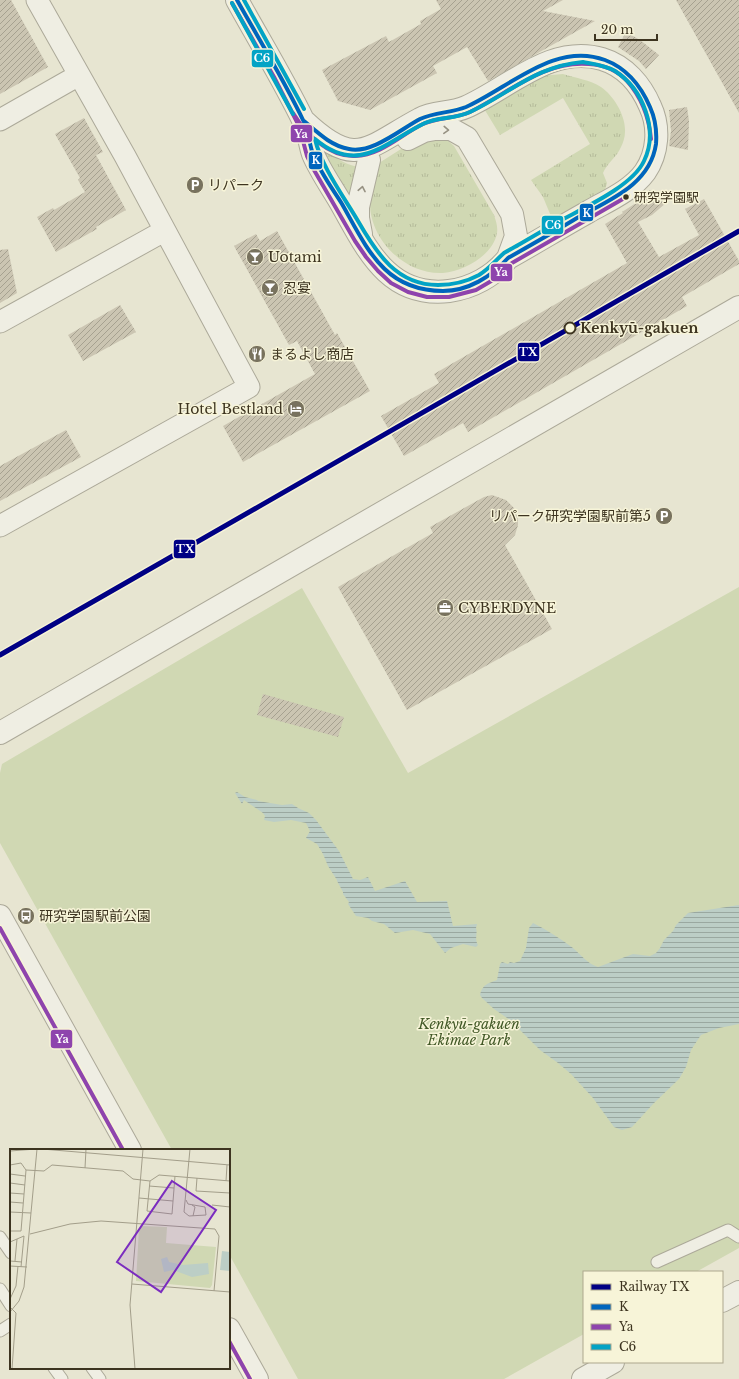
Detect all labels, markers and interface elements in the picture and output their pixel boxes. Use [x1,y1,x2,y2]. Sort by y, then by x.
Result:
scale bar [595,16,657,42]
text: 20 m [601,22,633,37]
line badge: C6 [251,49,274,68]
text: C6 [254,51,270,65]
line badge: Ya [290,124,313,143]
one-way arrow [443,125,449,134]
text: Ya [293,127,309,141]
line badge: K [308,151,323,170]
text: K [311,153,321,167]
parking icon: リパーク [185,175,205,195]
place label: リパーク [208,176,264,194]
one-way arrow [357,186,366,192]
place label: 研究学園駅 [634,189,699,206]
marker: 研究学園駅 [621,192,631,202]
line badge: K [579,203,594,222]
text: K [582,206,592,220]
line badge: C6 [541,215,564,235]
text: C6 [545,218,561,232]
bar icon: Uotami [245,247,265,267]
place label: Uotami [268,248,322,266]
line badge: Ya [490,263,513,282]
text: Ya [493,265,509,279]
bar icon: 忍宴 [260,278,280,298]
place label: 忍宴 [283,279,311,297]
place label: Kenkyū-gakuen [580,319,698,337]
marker: Kenkyū-gakuen [563,321,577,335]
line badge: TX [517,342,540,362]
restaurant icon: まるよし商店 [247,344,267,364]
place label: まるよし商店 [270,345,354,363]
text: TX [519,345,538,359]
hotel icon: Hotel Bestland [286,399,306,419]
place label: Hotel Bestland [178,400,284,418]
parking icon: リパーク研究学園駅前第5 [654,506,674,526]
place label: リパーク研究学園駅前第5 [489,507,651,525]
line badge: TX [173,539,196,559]
text: TX [176,542,195,556]
office icon: CYBERDYNE [435,598,455,618]
place label: CYBERDYNE [458,599,556,617]
bus stop icon: 研究学園駅前公園 [16,906,36,926]
place label: 研究学園駅前公園 [39,907,151,925]
park label: Kenkyū-gakuen Ekimae Park [417,1015,520,1049]
line badge: Ya [50,1029,73,1049]
text: Ya [54,1032,70,1046]
inset map [10,1149,230,1369]
legend [583,1271,723,1363]
text: Railway TX [619,1279,690,1294]
text: K [619,1299,629,1314]
text: Ya [618,1319,634,1334]
text: C6 [619,1339,637,1354]

